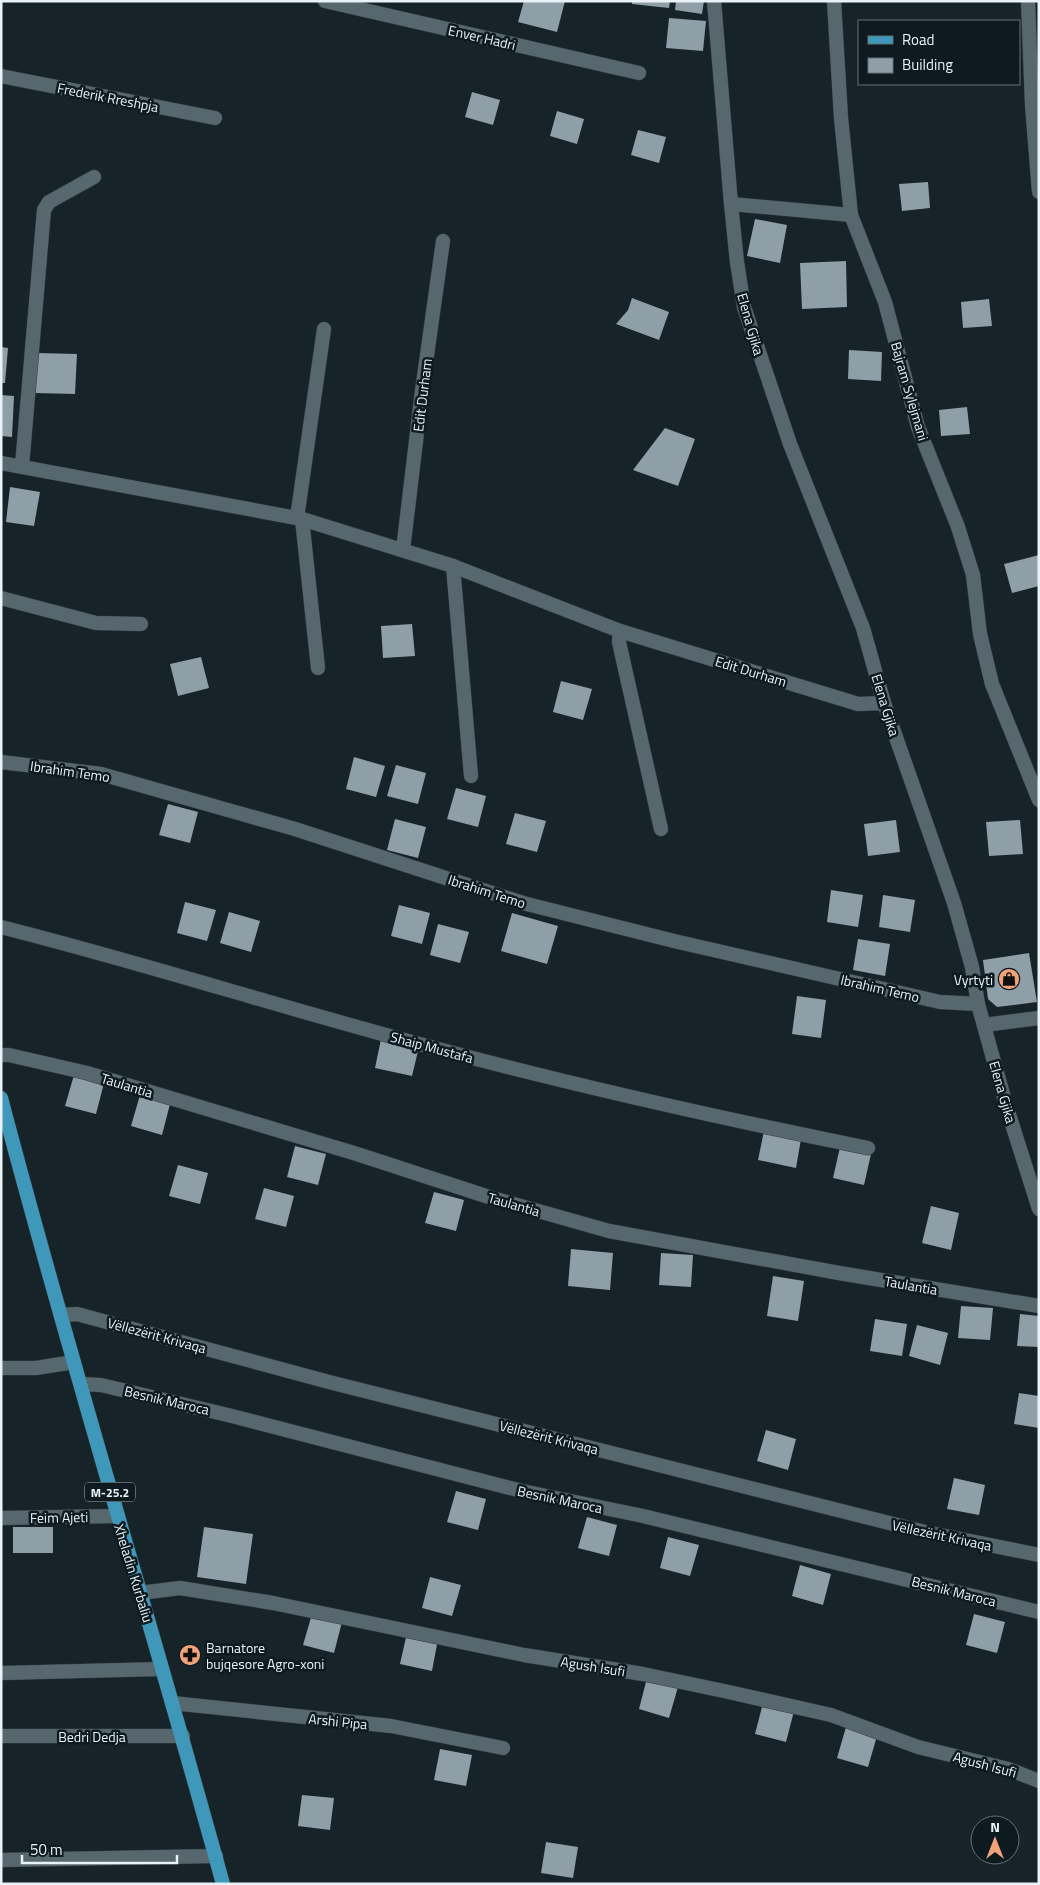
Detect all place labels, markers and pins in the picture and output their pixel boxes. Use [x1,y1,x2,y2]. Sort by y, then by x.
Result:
shop icon: Vyrtyti [997,967,1021,991]
place label: Vyrtyti [954,969,993,990]
place label: Barnatore bujqesore Agro-xoni [206,1637,324,1674]
pharmacy icon: Barnatore bujqesore Agro-xoni [178,1643,202,1667]

